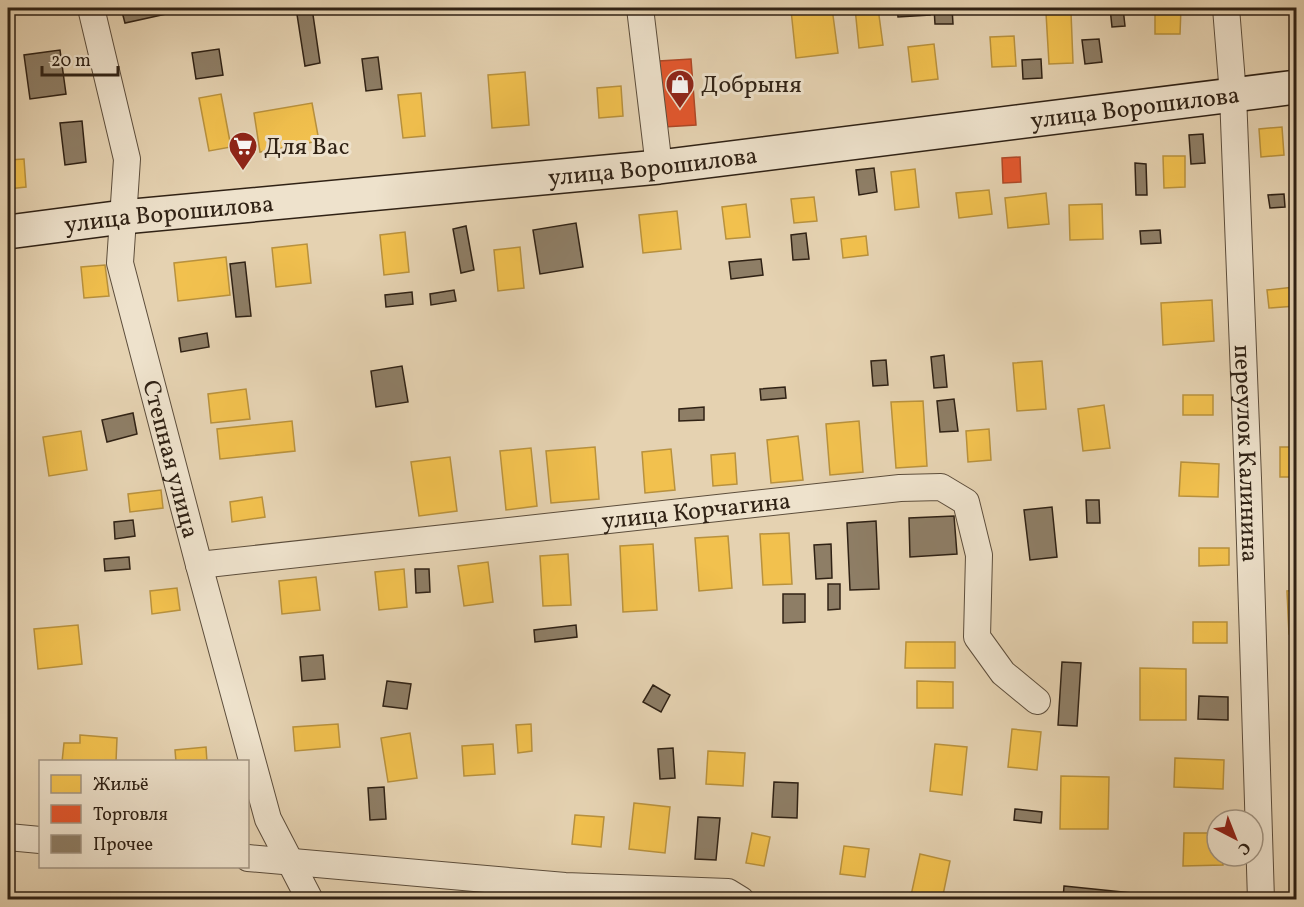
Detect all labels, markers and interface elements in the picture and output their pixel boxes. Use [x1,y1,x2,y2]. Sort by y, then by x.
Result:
scale bar [42,39,118,77]
text: 20 m [51,49,91,74]
shop icon: Добрыня [664,68,696,110]
place label: Добрыня [701,69,802,103]
street label: улица Ворошилова [1029,79,1242,139]
supermarket icon: Для Вас [227,130,259,172]
place label: Для Вас [264,131,349,165]
street label: улица Ворошилова [547,140,760,196]
street label: улица Ворошилова [62,188,275,244]
street label: переулок Калинина [1224,344,1266,563]
street label: Степная улица [132,377,206,542]
street label: улица Корчагина [600,485,793,540]
legend [39,760,249,868]
text: Жильё [93,773,149,798]
text: Торговля [93,803,168,828]
north arrow [1205,808,1265,868]
text: Прочее [93,833,153,858]
text: С [1233,836,1255,859]

